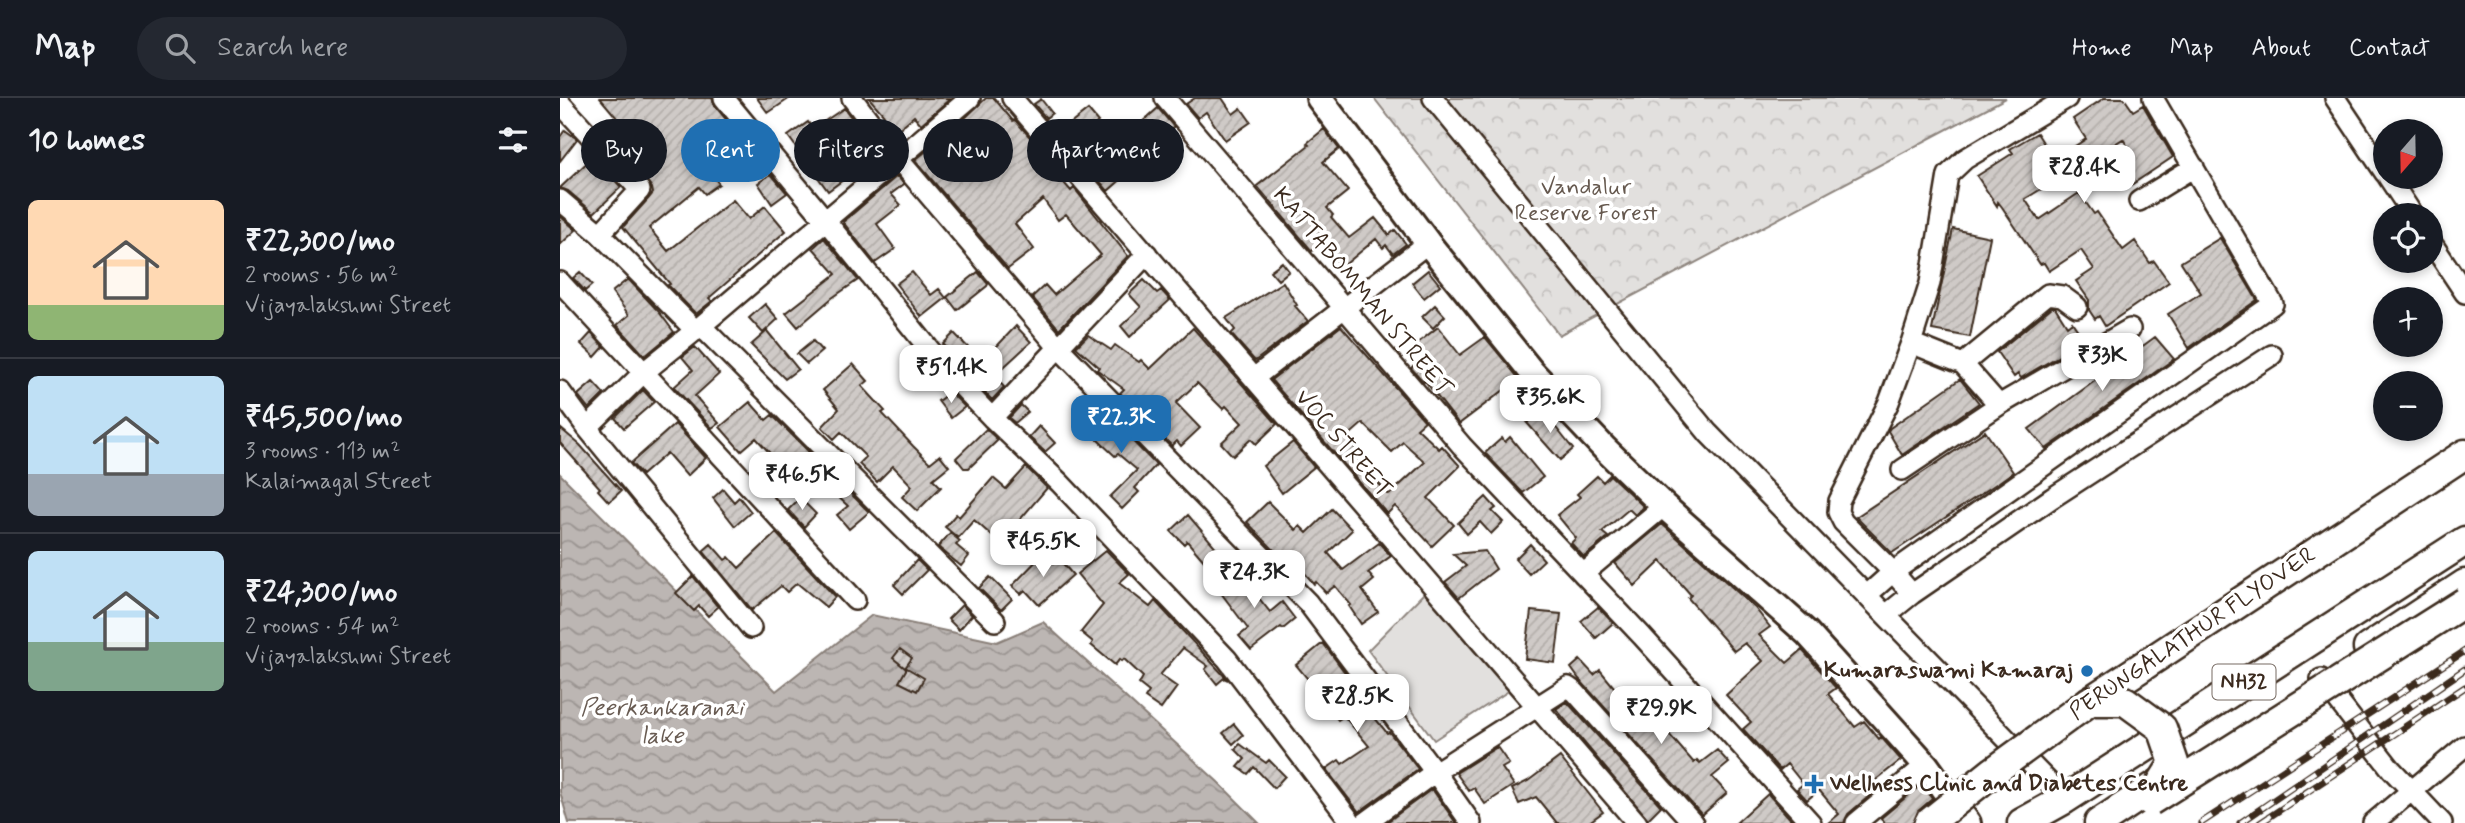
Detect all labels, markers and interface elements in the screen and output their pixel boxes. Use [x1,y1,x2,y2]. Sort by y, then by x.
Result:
search box [137,17,627,80]
text: Map [35,26,95,70]
icon: search [161,29,199,67]
text: Search here [217,31,348,65]
text: Home [2072,33,2132,64]
text: Map [2170,33,2214,64]
text: About [2252,33,2311,64]
text: Contact [2349,33,2430,64]
chip: Buy [581,119,667,182]
chip: Rent [681,119,780,182]
chip: Filters [794,119,909,182]
chip: New [923,119,1013,182]
chip: Apartment [1027,119,1184,182]
north arrow [2373,119,2443,189]
map controls [2373,119,2443,441]
text: 10 homes [28,121,145,160]
icon: filters [494,121,532,159]
pin: ₹28.4K [2027,146,2141,205]
text: ₹28.4K [2048,153,2120,183]
park label: Vandalur Reserve Forest [1514,173,1658,229]
street label: KATTABOMMAN STREET [1266,181,1459,404]
button: locate [2373,203,2443,273]
text: ₹22,300/mo [245,222,395,261]
icon: home [84,228,168,312]
text: 2 rooms · 56 m² [245,261,398,291]
button: + [2373,287,2443,357]
text: Vijayalakshmi Street [245,291,451,321]
pin: ₹33K [2061,334,2143,393]
text: ₹33K [2077,341,2127,371]
pin: ₹51.4K [894,345,1008,405]
text: ₹51.4K [915,353,987,383]
button: − [2373,371,2443,441]
pin: ₹35.6K [1493,376,1607,435]
text: ₹35.6K [1516,383,1584,413]
street label: VOC STREET [1288,384,1398,504]
pin: ₹22.3K [1064,396,1178,455]
text: ₹45,500/mo [245,398,402,437]
text: ₹22.3K [1087,403,1155,433]
icon: home [84,404,168,488]
text: 3 rooms · 113 m² [245,437,400,467]
pin: ₹46.5K [745,452,859,512]
text: ₹46.5K [765,460,839,490]
text: Kalaimagal Street [245,467,432,497]
pin: ₹45.5K [986,519,1100,579]
text: ₹45.5K [1006,527,1080,557]
street label: PERUNGALATHUR FLYOVER [2064,540,2322,728]
pin: ₹24.3K [1197,550,1311,610]
text: ₹24.3K [1219,558,1289,588]
text: ₹24,300/mo [245,573,398,612]
icon: home [84,579,168,663]
text: 2 rooms · 54 m² [245,612,399,642]
text: Vijayalakshmi Street [245,642,451,672]
place label: Kumaraswami Kamaraj [1824,656,2073,686]
marker: Kumaraswami Kamaraj [2079,663,2095,679]
road number: NH32 [2212,664,2276,700]
pin: ₹28.5K [1300,674,1414,734]
text: ₹28.5K [1321,682,1393,712]
pin: ₹29.9K [1604,686,1718,746]
water label: Peerkankaranai lake [581,693,746,752]
text: ₹29.9K [1626,694,1696,724]
place label: Wellness Clinic and Diabetes Centre [1829,769,2188,799]
marker: Wellness Clinic and Diabetes Centre [1804,774,1824,794]

